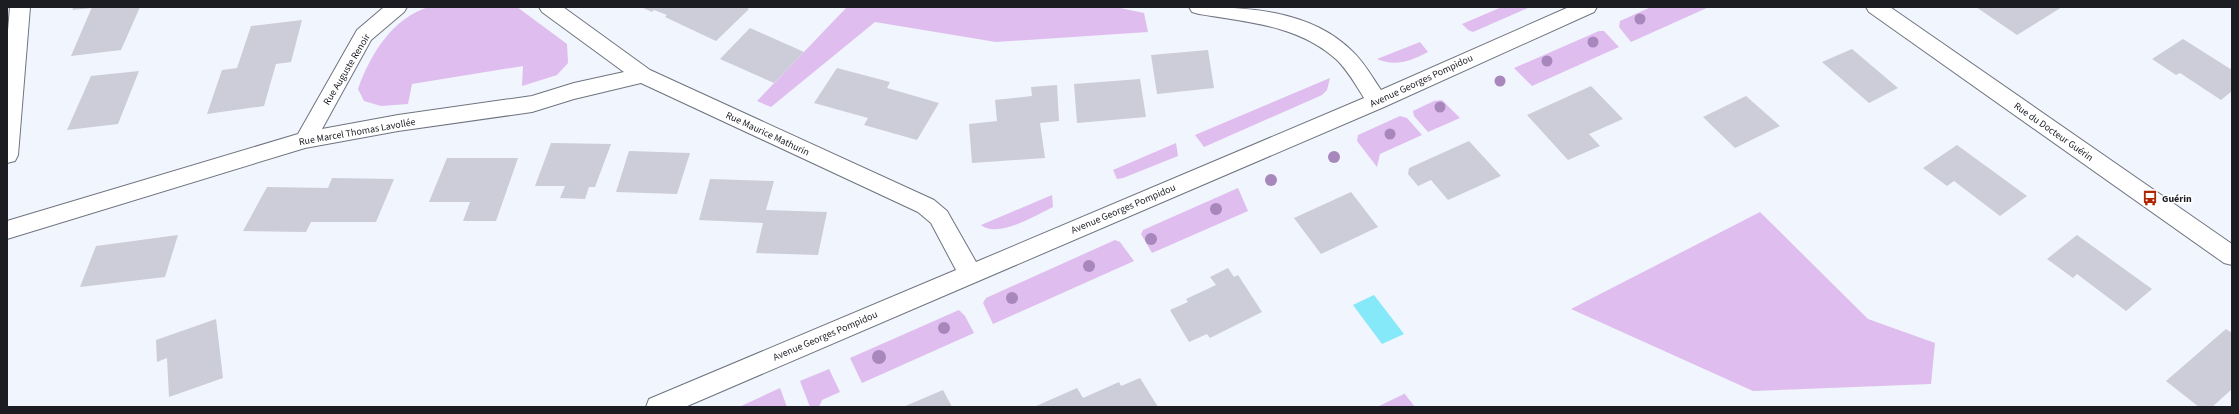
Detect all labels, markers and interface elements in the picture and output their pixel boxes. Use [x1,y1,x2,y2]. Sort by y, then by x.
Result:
street label: Rue Auguste Renoir [320,31,374,108]
street label: Avenue Georges Pompidou [1368,51,1475,111]
street label: Rue du Docteur Guérin [2011,99,2096,165]
street label: Rue Maurice Mathurin [723,108,812,159]
street label: Rue Marcel Thomas Lavollée [298,115,417,149]
street label: Avenue Georges Pompidou [1069,181,1178,237]
bus stop icon: Guérin [2141,189,2159,207]
place label: Guérin [2162,192,2192,206]
street label: Avenue Georges Pompidou [771,308,880,364]

